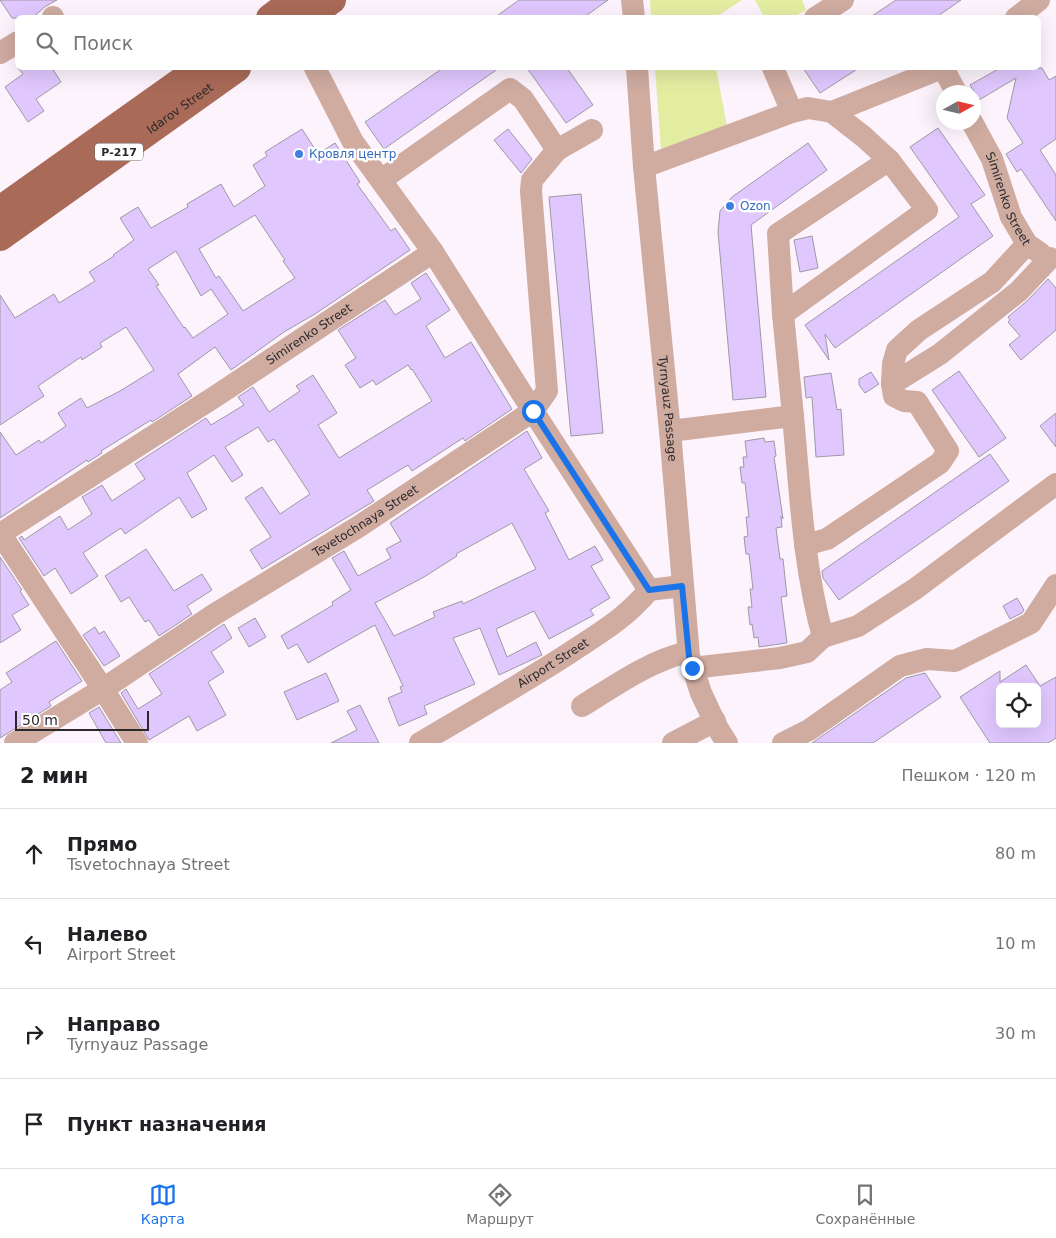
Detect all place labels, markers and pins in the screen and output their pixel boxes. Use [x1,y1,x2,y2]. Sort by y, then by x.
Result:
place label: Кровля центр [309,147,396,161]
marker: Кровля центр [293,148,305,160]
place label: Ozon [740,199,771,213]
marker: Ozon [724,200,736,212]

